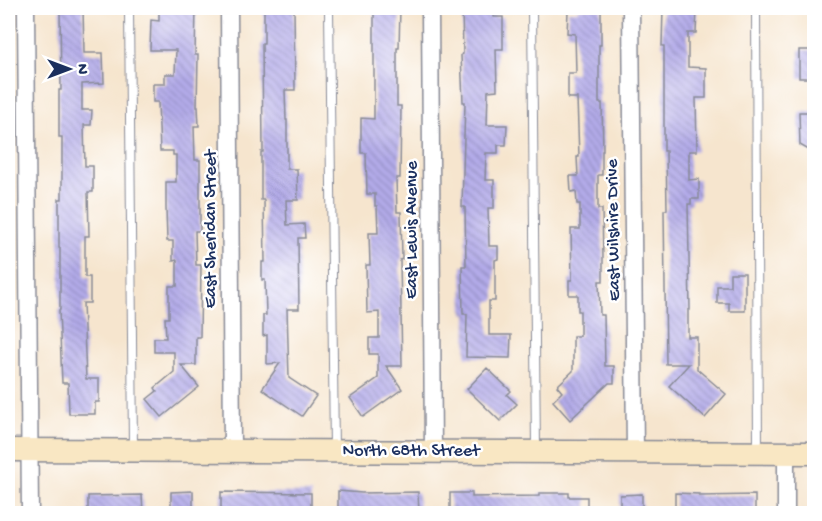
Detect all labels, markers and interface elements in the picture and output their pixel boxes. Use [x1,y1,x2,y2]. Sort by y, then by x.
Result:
north arrow [39,39,99,99]
text: N [71,64,90,75]
street label: East Sheridan Street [201,148,222,308]
street label: East Wilshire Drive [602,158,626,301]
street label: East Lewis Avenue [402,160,423,299]
street label: North 68th Street [342,441,481,462]

